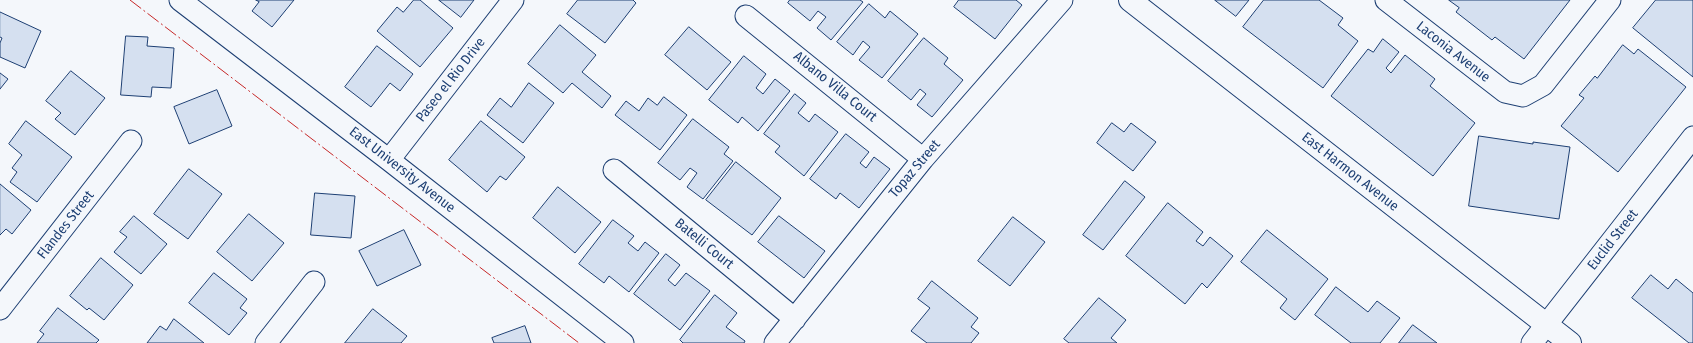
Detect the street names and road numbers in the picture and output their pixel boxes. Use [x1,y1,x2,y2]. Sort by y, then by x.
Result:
street label: Laconia Avenue [1413,18,1493,86]
street label: Paseo el Rio Drive [413,35,489,125]
street label: Albano Villa Court [790,48,880,126]
street label: East University Avenue [346,123,458,217]
street label: East Harmon Avenue [1298,129,1402,215]
street label: Topaz Street [886,137,944,201]
street label: Flandes Street [34,188,98,262]
street label: Euclid Street [1584,206,1642,274]
street label: Batelli Court [671,215,737,273]

